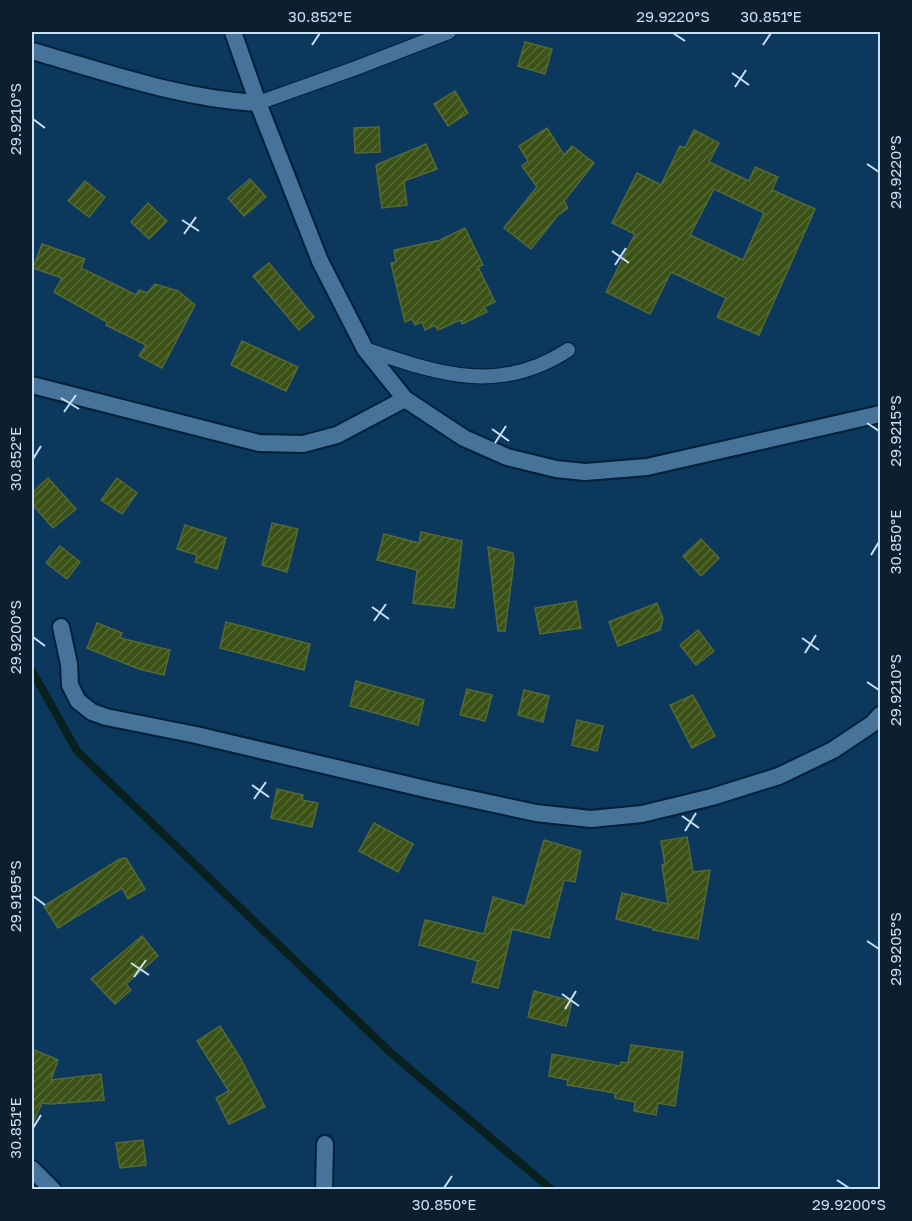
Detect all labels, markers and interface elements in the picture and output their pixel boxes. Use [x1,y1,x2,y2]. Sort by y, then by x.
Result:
text: 30.852°E [288,7,352,25]
text: 29.9220°S [636,7,710,25]
text: 30.851°E [740,7,802,25]
text: 29.9210°S [6,83,24,155]
text: 29.9220°S [886,135,904,209]
text: 29.9215°S [886,395,904,467]
text: 30.852°E [6,427,24,491]
text: 30.850°E [886,510,904,574]
text: 29.9200°S [6,600,24,674]
text: 29.9210°S [886,654,904,726]
text: 29.9195°S [6,860,24,932]
text: 29.9205°S [886,912,904,986]
text: 30.851°E [6,1097,24,1159]
text: 30.850°E [412,1195,476,1213]
text: 29.9200°S [812,1195,886,1213]

